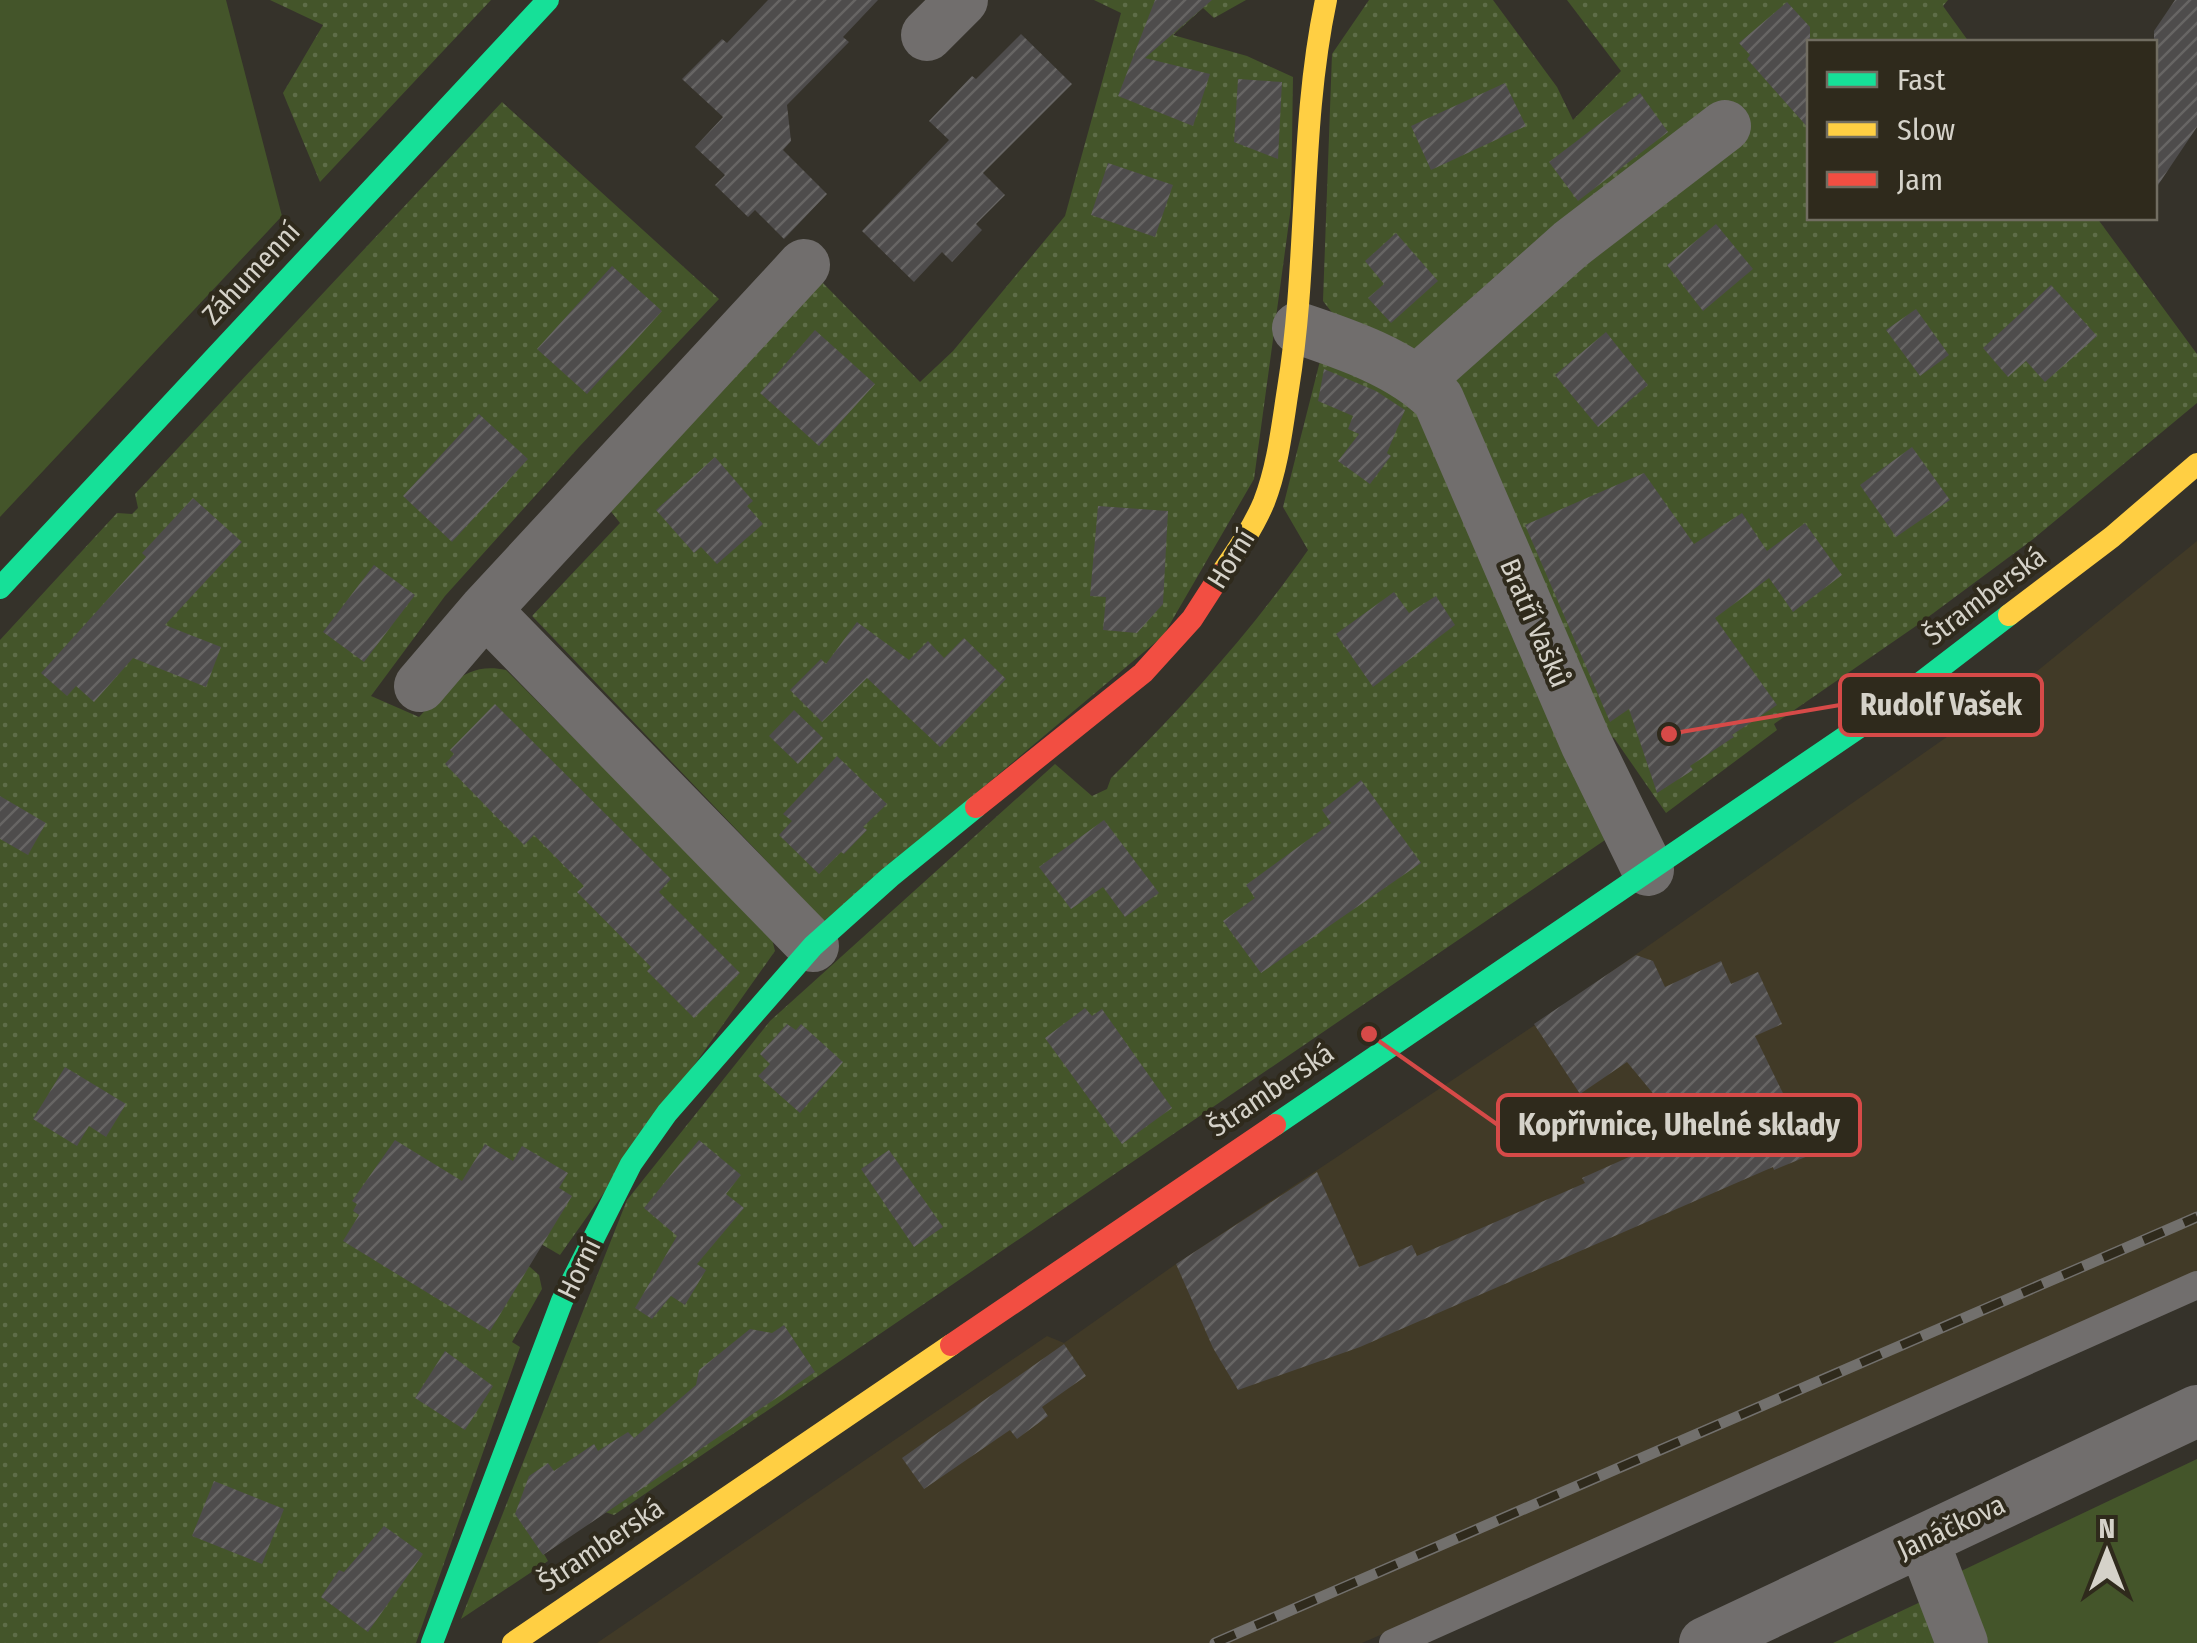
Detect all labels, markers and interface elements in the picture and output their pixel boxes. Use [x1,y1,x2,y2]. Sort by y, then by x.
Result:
legend [1807,40,2157,220]
text: Fast [1897,62,1946,98]
text: Slow [1897,112,1955,148]
text: Jam [1897,162,1943,198]
street label: Záhumenní [195,215,307,331]
street label: Horní [1200,523,1262,595]
street label: Štramberská [1918,540,2052,652]
street label: Bratří Vašků [1493,554,1577,692]
callout: Rudolf Vašek [1840,675,2042,735]
text: Rudolf Vašek [1860,687,2023,723]
street label: Štramberská [1202,1036,1340,1144]
callout: Kopřivnice, Uhelné sklady [1498,1095,1860,1155]
text: Kopřivnice, Uhelné sklady [1518,1107,1841,1143]
street label: Horní [550,1233,608,1305]
street label: Janáčkova [1892,1488,2010,1566]
street label: Štramberská [532,1491,670,1599]
north arrow [2057,1503,2157,1603]
text: N [2099,1512,2115,1545]

